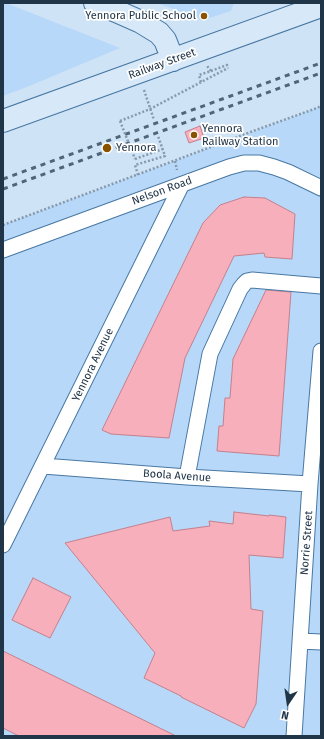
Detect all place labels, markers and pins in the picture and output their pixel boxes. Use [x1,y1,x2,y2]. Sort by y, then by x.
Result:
place label: Yennora Public School [85,9,196,23]
marker: Yennora Public School [199,11,209,21]
place label: Yennora Railway Station [202,122,279,148]
marker: Yennora Railway Station [189,130,199,140]
place label: Yennora [116,141,157,155]
marker: Yennora [101,142,113,154]

